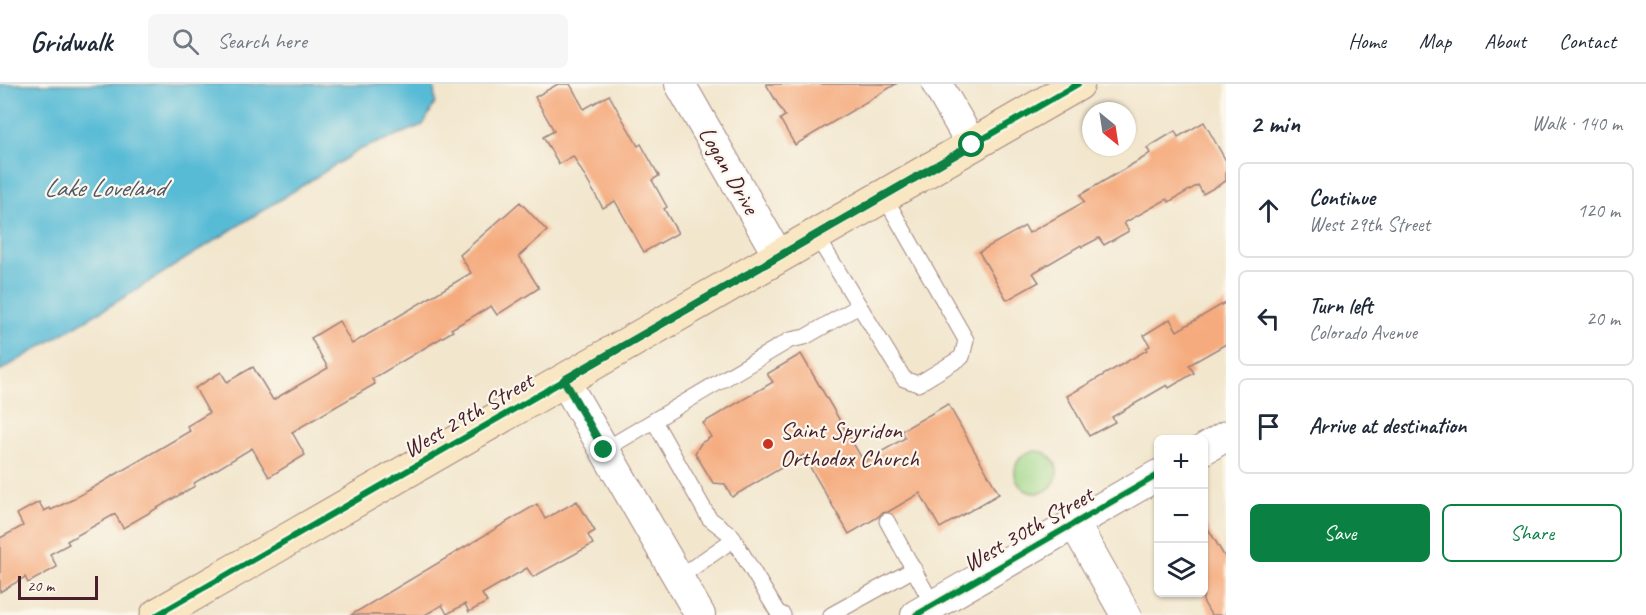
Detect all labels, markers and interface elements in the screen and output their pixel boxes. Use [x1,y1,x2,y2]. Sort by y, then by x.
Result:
search box [148,14,568,68]
text: Gridwalk [30,24,112,59]
icon: search [169,25,202,58]
text: Search here [217,27,307,55]
text: Home [1348,28,1386,54]
text: Map [1419,28,1451,54]
text: About [1484,28,1526,54]
text: Contact [1559,28,1616,54]
north arrow [1082,102,1136,156]
text: 2 min [1250,107,1300,140]
text: Walk · 140 m [1532,111,1622,136]
street label: Logan Drive [692,121,767,221]
route start [958,131,984,157]
water label: Lake Loveland [44,171,172,204]
text: Continue [1309,184,1375,212]
icon: ahead [1252,194,1285,227]
text: 120 m [1577,198,1620,223]
text: West 29th Street [1309,212,1430,237]
text: Turn left [1309,292,1373,320]
icon: left [1252,302,1285,335]
text: 20 m [1586,306,1620,331]
text: Colorado Avenue [1309,320,1417,345]
street label: West 29th Street [398,365,540,464]
icon: arrive [1252,410,1285,443]
text: Arrive at destination [1309,412,1466,440]
place label: Saint Spyridon Orthodox Church [780,415,920,473]
map controls [1154,435,1208,597]
button: + [1154,435,1208,489]
route end [590,436,616,462]
marker: Saint Spyridon Orthodox Church [761,437,775,451]
street label: West 30th Street [958,479,1100,578]
button: − [1154,489,1208,543]
button: Save [1250,504,1430,562]
button: Share [1442,504,1622,562]
button: layers [1154,543,1208,597]
scale bar [18,573,98,600]
text: 20 m [27,576,54,596]

